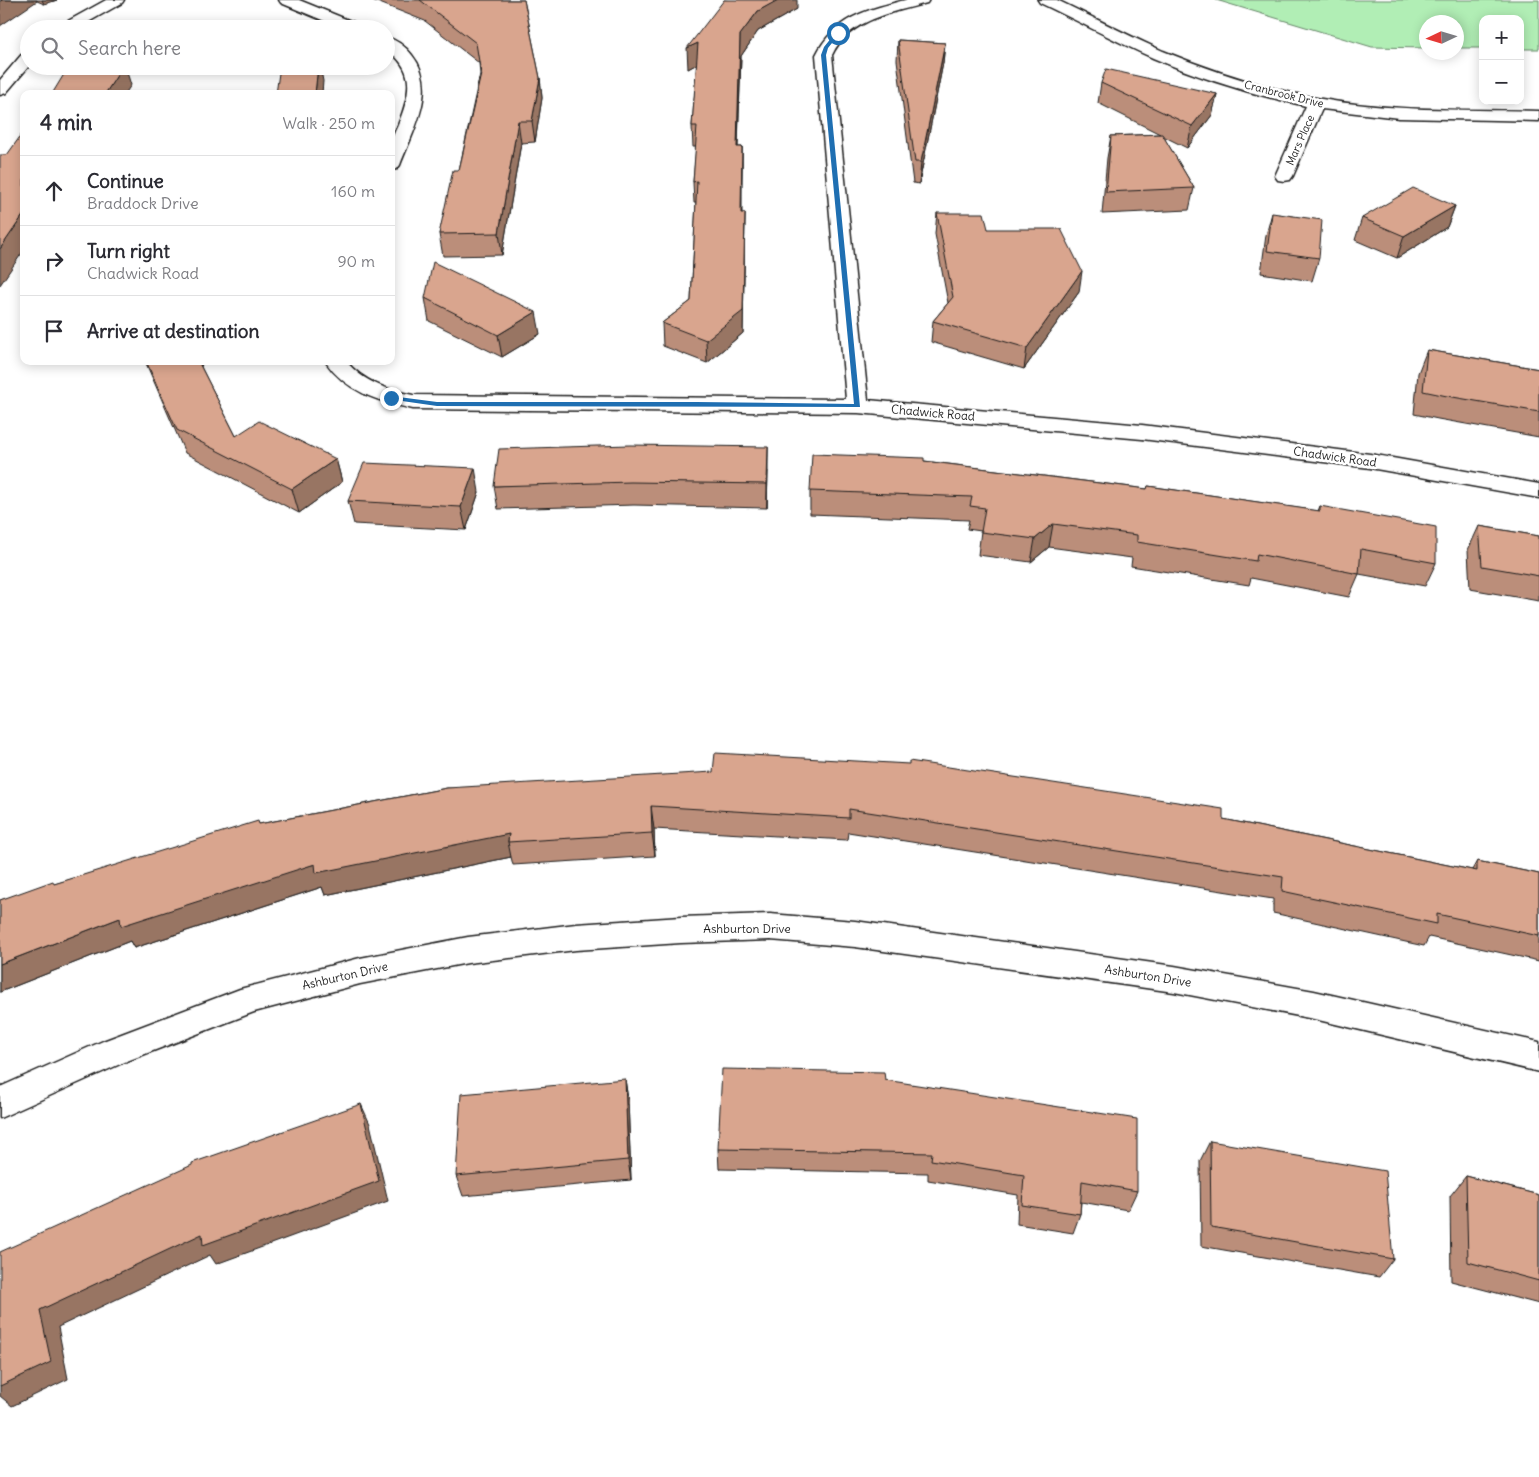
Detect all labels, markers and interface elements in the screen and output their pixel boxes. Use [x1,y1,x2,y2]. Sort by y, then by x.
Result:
north arrow [1419,15,1464,60]
map controls [1479,15,1524,105]
button: + [1479,15,1524,60]
search box [20,20,395,75]
route start [827,22,850,45]
icon: search [38,34,66,62]
text: Search here [78,36,181,60]
button: − [1479,60,1524,105]
street label: Cranbrook Drive [1243,77,1325,111]
text: 4 min [40,109,92,136]
street label: Mars Place [1283,112,1317,167]
text: Walk · 250 m [283,113,375,133]
text: Continue [87,169,164,193]
icon: ahead [40,177,68,205]
text: 160 m [331,181,375,201]
text: Braddock Drive [87,193,199,213]
text: Turn right [87,239,170,263]
icon: right [40,247,68,275]
text: 90 m [337,251,375,271]
text: Chadwick Road [87,263,199,283]
icon: arrive [40,317,68,345]
text: Arrive at destination [87,319,260,343]
route end [380,387,403,410]
street label: Chadwick Road [891,401,976,424]
street label: Chadwick Road [1292,443,1378,470]
street label: Ashburton Drive [703,921,791,936]
street label: Ashburton Drive [301,958,389,993]
street label: Ashburton Drive [1104,961,1193,990]

